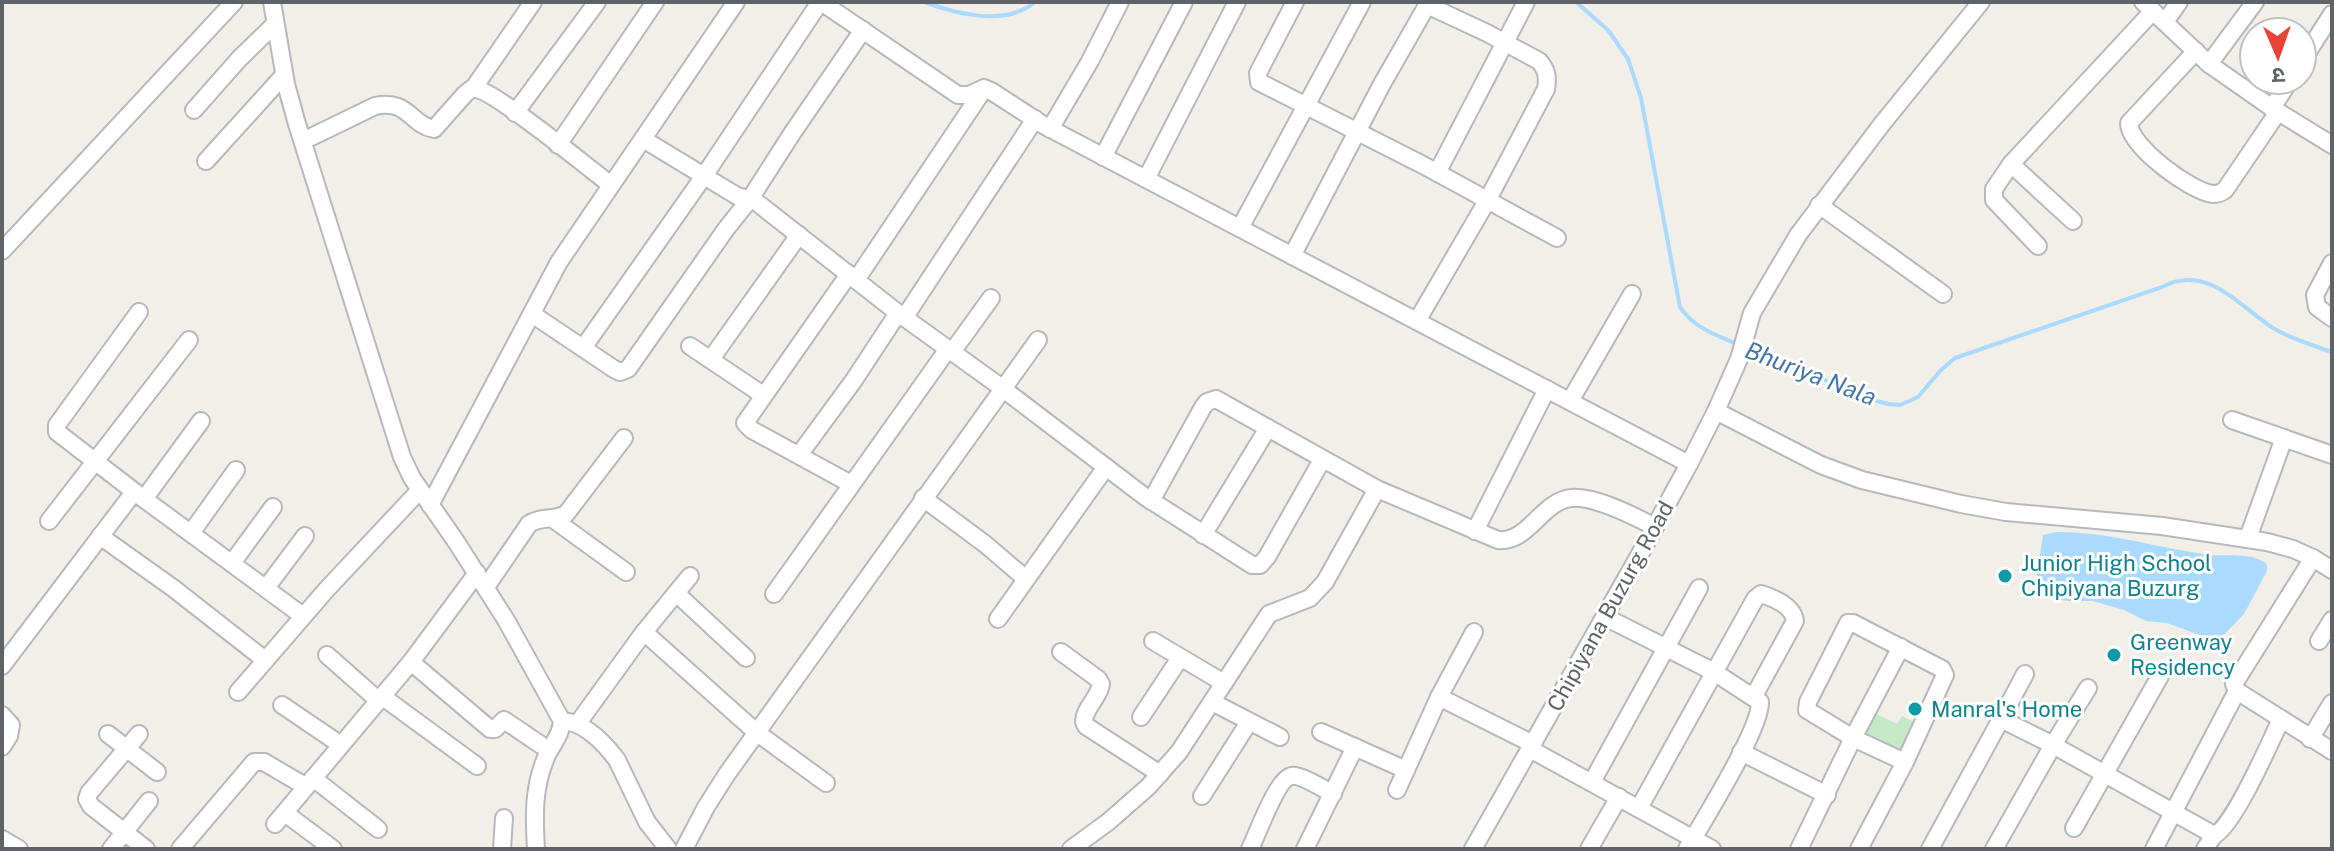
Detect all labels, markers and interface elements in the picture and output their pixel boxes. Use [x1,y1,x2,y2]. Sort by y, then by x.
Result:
north arrow [2238,16,2318,96]
text: उ [2271,63,2286,89]
water label: Bhuriya Nala [1741,335,1881,411]
street label: Chipiyana Buzurg Road [1541,496,1679,716]
place label: Junior High School Chipiyana Buzurg [2021,550,2212,601]
marker: Junior High School Chipiyana Buzurg [1996,567,2014,585]
place label: Greenway Residency [2130,629,2236,680]
marker: Greenway Residency [2105,646,2123,664]
place label: Manral's Home [1931,696,2082,722]
marker: Manral's Home [1906,700,1924,718]

